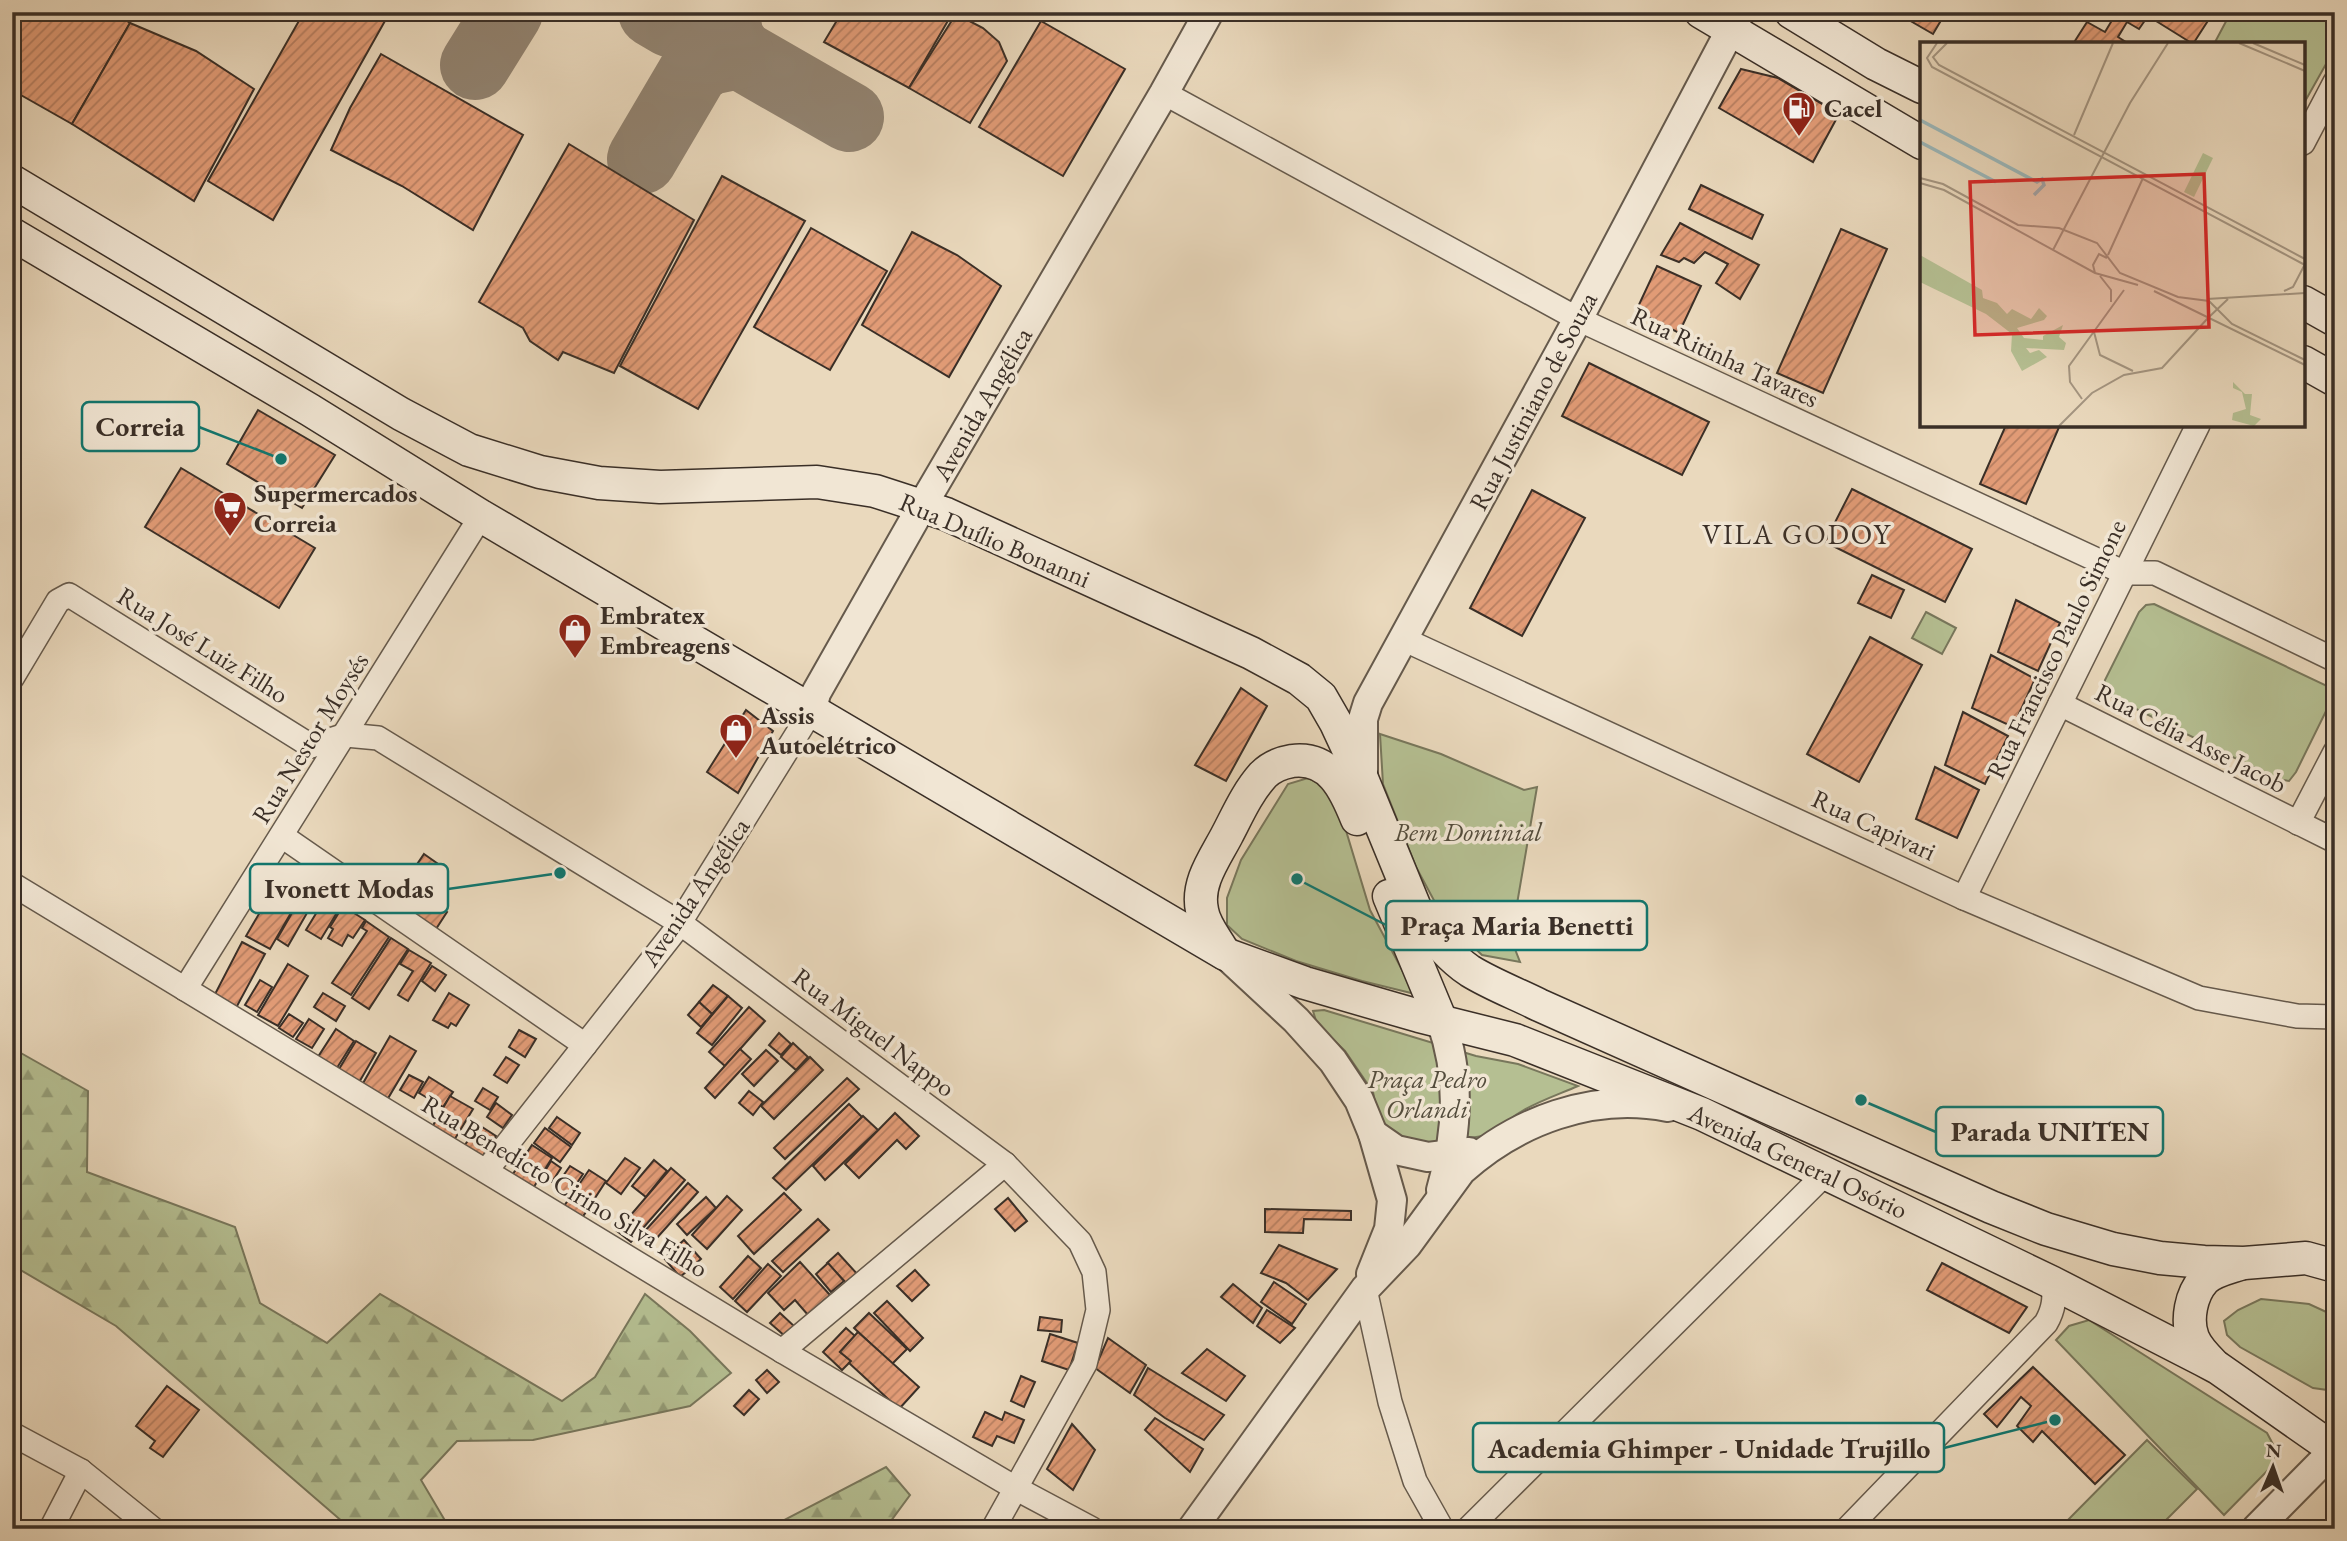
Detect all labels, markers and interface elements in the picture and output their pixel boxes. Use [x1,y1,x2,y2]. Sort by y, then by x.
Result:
inset map [1920,42,2305,427]
fuel station icon: Cacel [1780,89,1818,138]
place label: Cacel [1824,91,1882,125]
street label: Rua Justiniano de Souza [1461,285,1605,516]
street label: Rua Ritinha Tavares [1626,299,1824,415]
street label: Avenida Angélica [924,320,1040,488]
callout: Correia [82,402,199,451]
text: Correia [96,408,185,444]
place label: Supermercados Correia [254,476,417,540]
street label: Rua Duílio Bonanni [894,484,1096,596]
supermarket icon: Supermercados Correia [211,489,249,538]
street label: Rua Francisco Paulo Simone [1978,514,2134,784]
district label: VILA GODOY [1702,516,1892,552]
street label: Rua José Luiz Filho [111,579,295,711]
place label: Embratex Embreagens [600,598,730,662]
shop icon: Embratex Embreagens [556,611,594,660]
street label: Rua Nestor Moysés [244,646,376,830]
street label: Rua Célia Asse Jacob [2090,675,2292,801]
place label: Assis Autoelétrico [759,698,896,762]
shop icon: Assis Autoelétrico [717,711,755,760]
street label: Rua Capivari [1807,781,1941,869]
street label: Avenida Angélica [632,811,758,974]
park label: Bem Dominial [1393,815,1542,849]
callout: Ivonett Modas [250,864,448,913]
text: Ivonett Modas [264,870,434,906]
callout: Praça Maria Benetti [1386,901,1647,950]
text: Praça Maria Benetti [1401,907,1633,943]
street label: Rua Miguel Nappo [786,960,962,1104]
park label: Praça Pedro Orlandi [1367,1062,1487,1126]
street label: Rua Benedicto Cirino Silva Filho [416,1087,714,1285]
street label: Avenida General Osório [1682,1095,1913,1227]
callout: Parada UNITEN [1936,1107,2163,1156]
text: Parada UNITEN [1951,1113,2150,1149]
callout: Academia Ghimper - Unidade Trujillo [1473,1423,1944,1472]
text: Academia Ghimper - Unidade Trujillo [1487,1430,1930,1466]
north arrow [2238,1432,2308,1502]
text: N [2265,1438,2282,1463]

